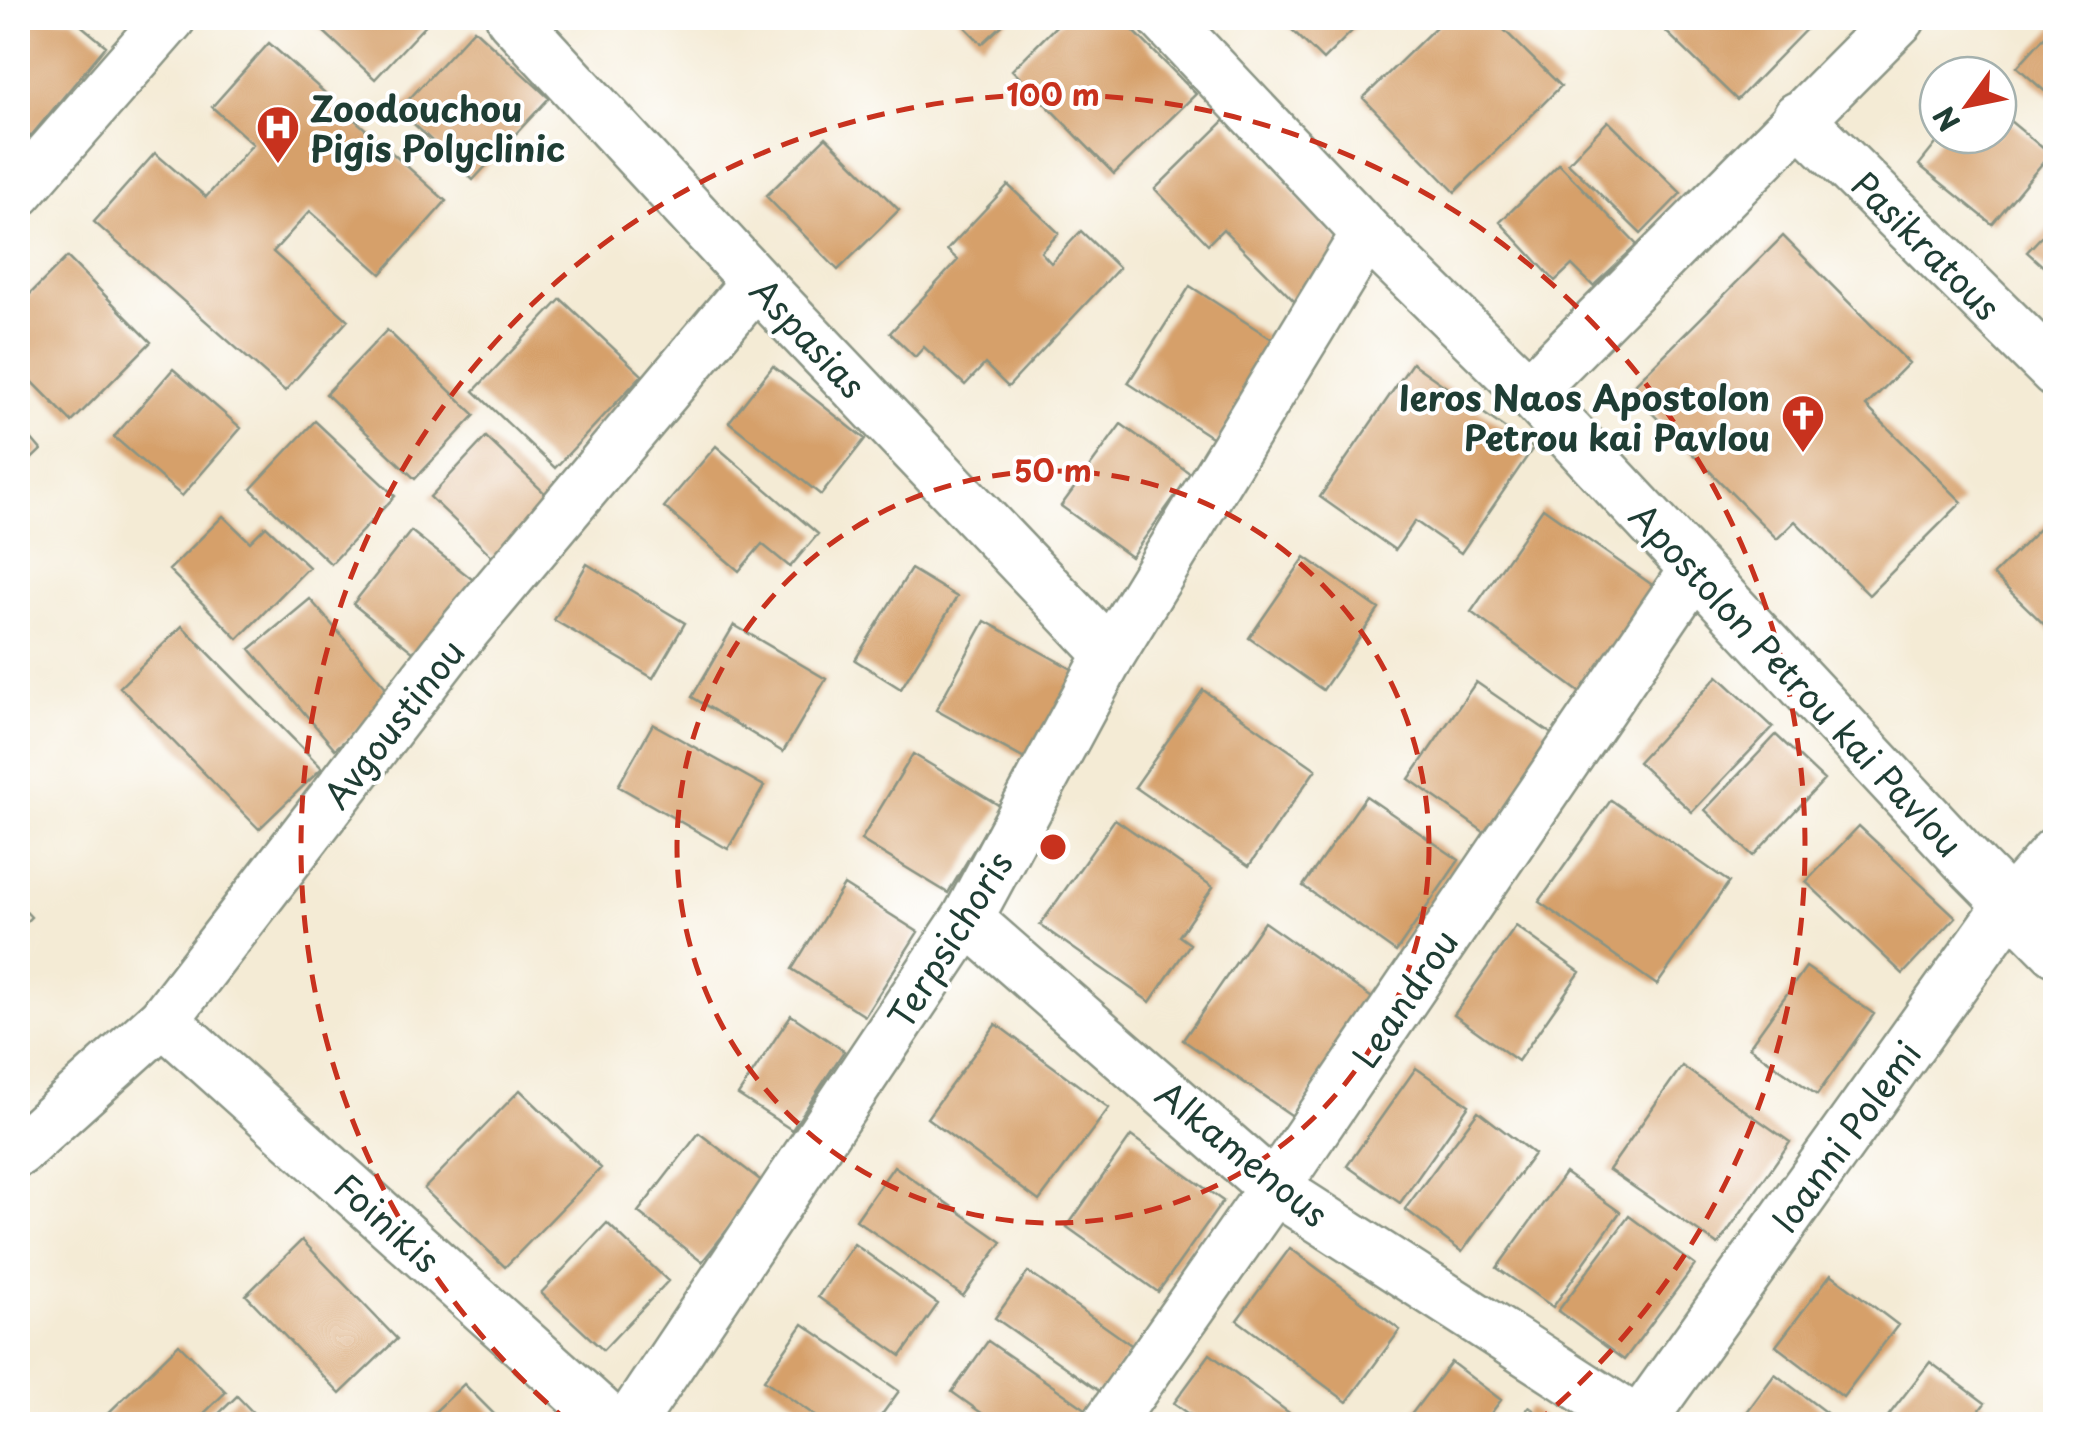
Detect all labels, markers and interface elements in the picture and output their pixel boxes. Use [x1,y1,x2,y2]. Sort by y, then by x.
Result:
north arrow [1918,55,2018,155]
text: 100 m [1006,71,1100,116]
place label: Zoodouchou Pigis Polyclinic [310,81,565,174]
text: N [1922,98,1970,140]
hospital icon: Zoodouchou Pigis Polyclinic [255,104,301,165]
street label: Pasikratous [1840,158,2014,332]
street label: Aspasias [739,265,879,409]
place label: Ieros Naos Apostolon Petrou kai Pavlou [1399,370,1770,463]
church icon: Ieros Naos Apostolon Petrou kai Pavlou [1780,393,1826,454]
text: 50 m [1014,447,1092,492]
street label: Apostolon Petrou kai Pavlou [1618,490,1976,868]
street label: Avgoustinou [310,627,476,819]
centre of rings [1035,829,1071,865]
street label: Terpsichoris [873,840,1025,1038]
street label: Leandrou [1338,918,1470,1078]
street label: Ioanni Polemi [1757,1029,1933,1243]
street label: Alkamenous [1146,1067,1340,1239]
street label: Foinikis [323,1160,453,1284]

